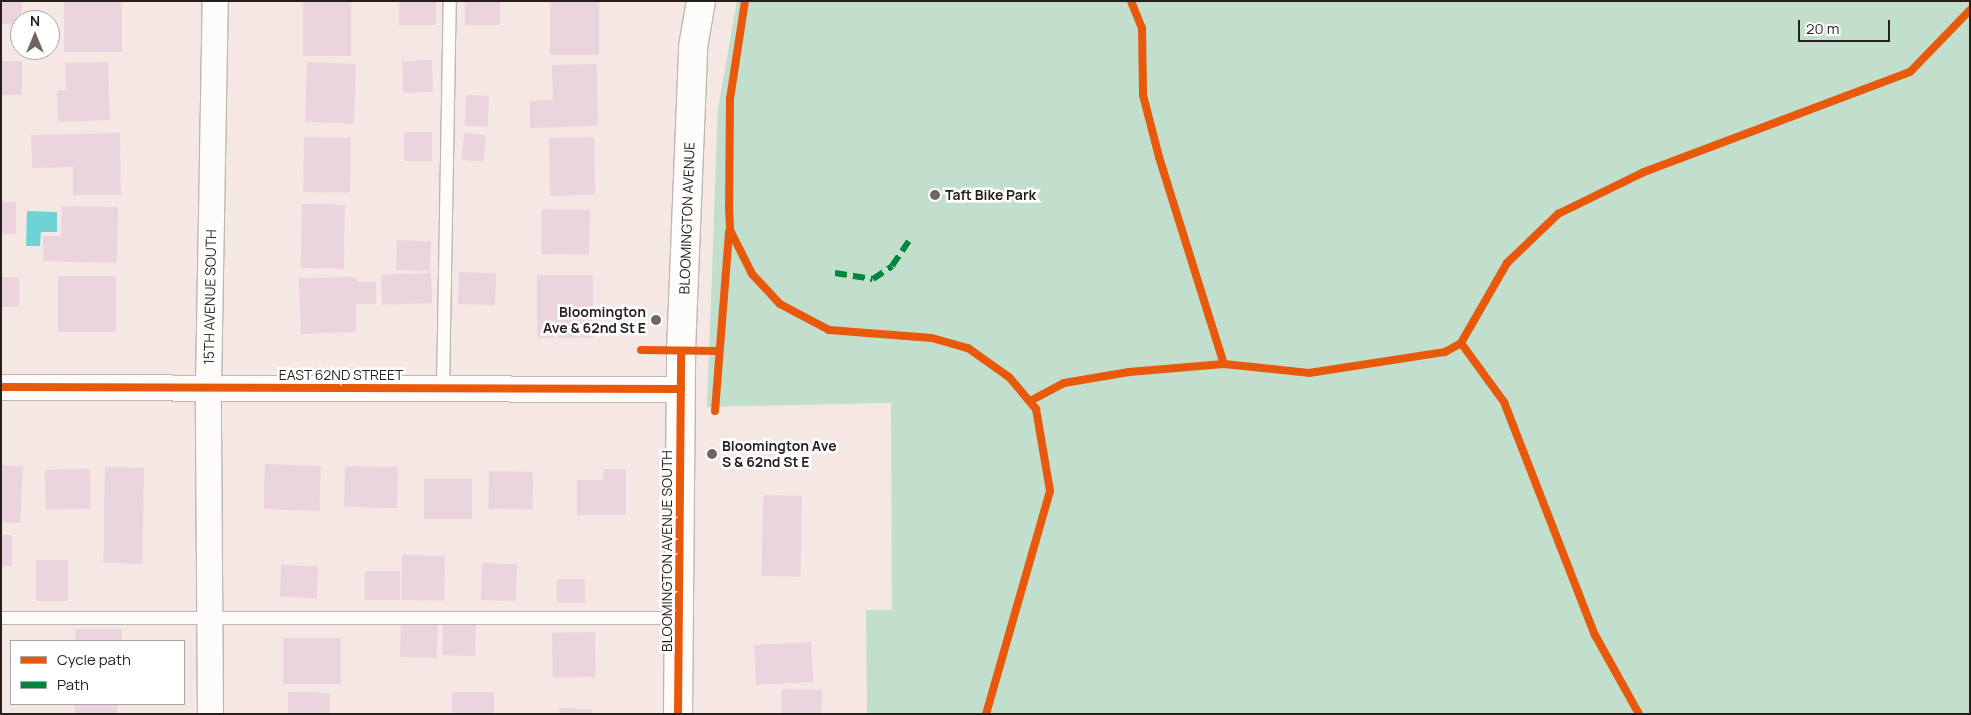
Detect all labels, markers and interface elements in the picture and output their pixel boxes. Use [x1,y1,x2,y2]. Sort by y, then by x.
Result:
north arrow [10,10,60,60]
scale bar [1801,10,1894,42]
text: N [30,11,40,30]
text: 20 m [1806,18,1839,39]
street label: BLOOMINGTON AVENUE [676,142,698,294]
place label: Taft Bike Park [945,187,1036,203]
marker: Taft Bike Park [929,189,941,201]
street label: 15TH AVENUE SOUTH [200,229,220,365]
place label: Bloomington Ave & 62nd St E [543,304,646,336]
marker: Bloomington Ave & 62nd St E [650,314,662,326]
street label: EAST 62ND STREET [279,367,403,383]
place label: Bloomington Ave S & 62nd St E [722,438,837,471]
marker: Bloomington Ave S & 62nd St E [706,448,718,460]
street label: BLOOMINGTON AVENUE SOUTH [659,450,675,652]
legend [10,640,185,705]
text: Cycle path [57,649,131,670]
text: Path [57,674,89,695]

